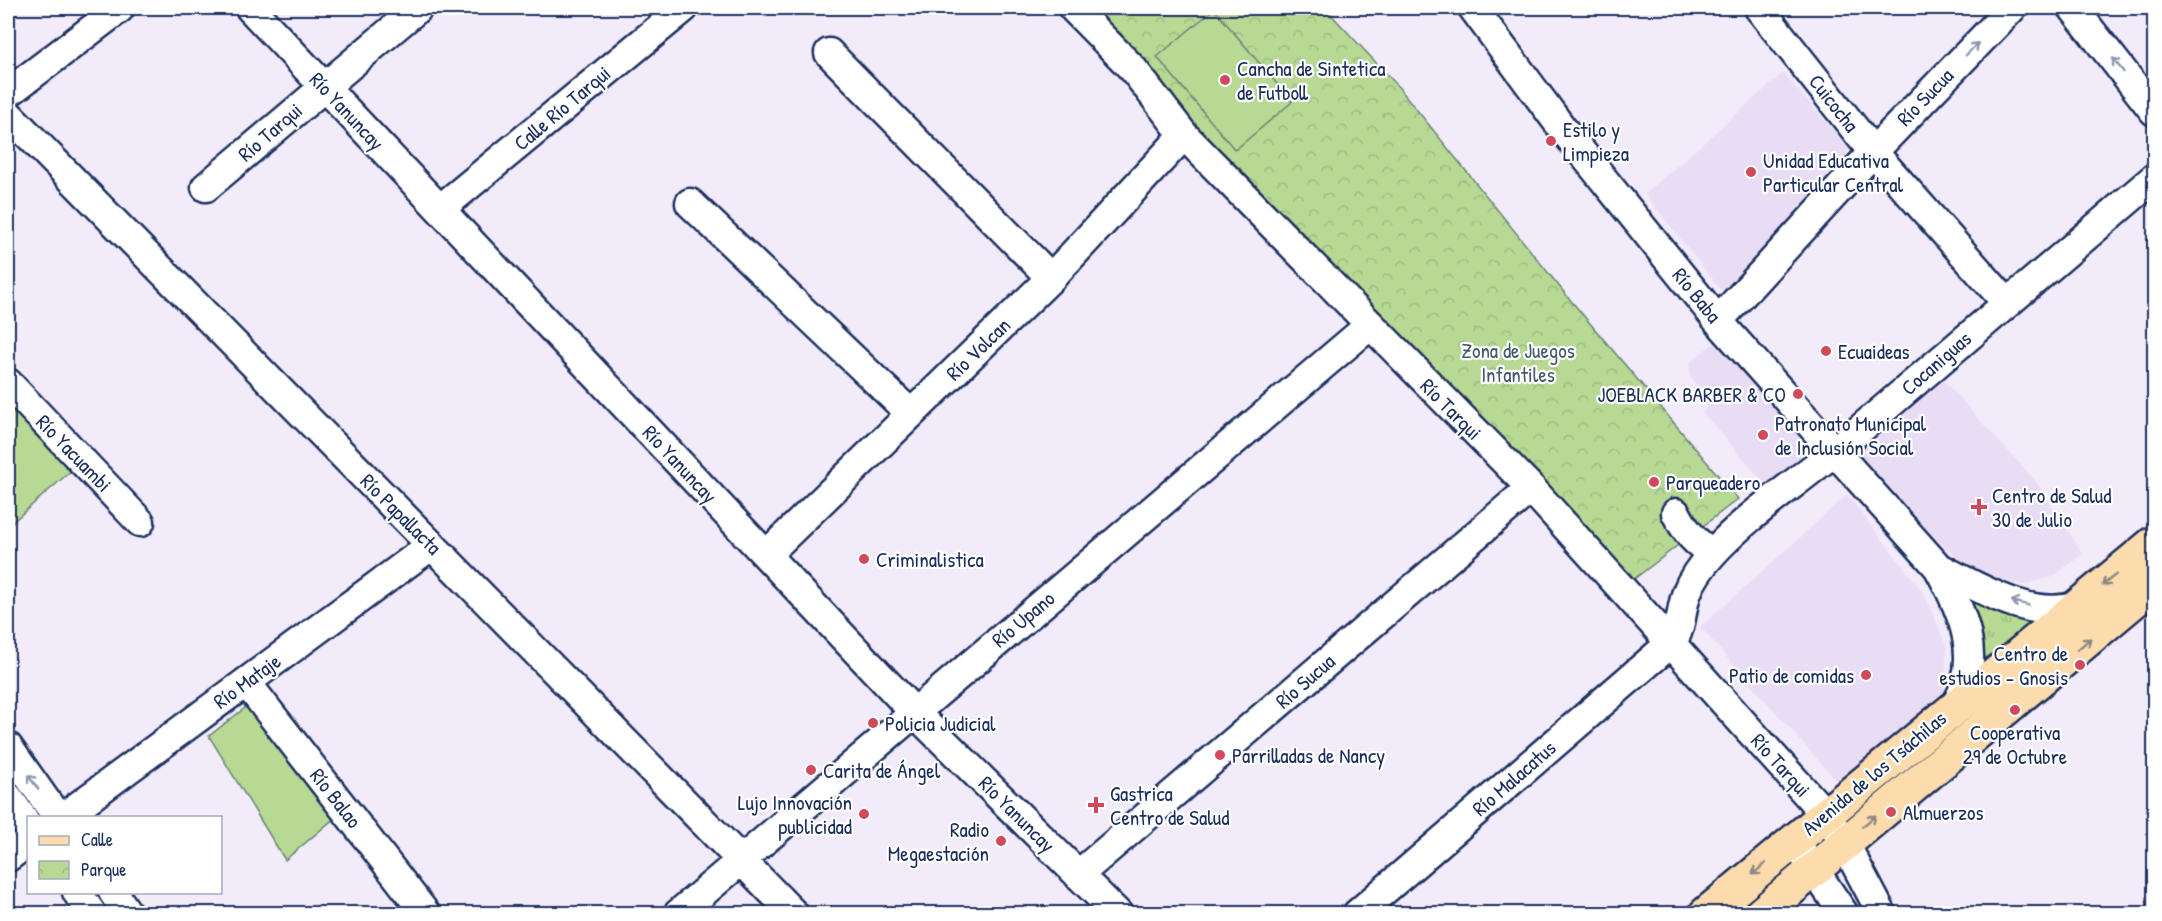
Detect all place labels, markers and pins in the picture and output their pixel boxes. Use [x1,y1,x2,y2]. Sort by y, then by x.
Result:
place label: Cancha de Sintetica de Futboll [1237,54,1385,107]
marker: Cancha de Sintetica de Futboll [1218,73,1232,87]
place label: Estilo y Limpieza [1563,115,1629,168]
marker: Estilo y Limpieza [1544,134,1558,148]
place label: Unidad Educativa Particular Central [1763,146,1904,199]
marker: Unidad Educativa Particular Central [1744,165,1758,179]
place label: Ecuaideas [1838,337,1910,366]
marker: Ecuaideas [1819,344,1833,358]
place label: JOEBLACK BARBER & CO [1597,380,1786,409]
marker: JOEBLACK BARBER & CO [1791,387,1805,401]
place label: Patronato Municipal de Inclusión Social [1775,409,1927,462]
marker: Patronato Municipal de Inclusión Social [1756,428,1770,442]
place label: Parqueadero [1666,468,1760,497]
marker: Parqueadero [1647,475,1661,489]
place label: Centro de Salud 30 de Julio [1992,481,2111,534]
marker: Centro de Salud 30 de Julio [1970,498,1988,516]
place label: Criminalistica [876,545,984,574]
marker: Criminalistica [857,552,871,566]
place label: Centro de estudios - Gnosis [1939,639,2068,692]
marker: Centro de estudios - Gnosis [2073,658,2087,672]
place label: Patio de comidas [1729,661,1854,690]
marker: Patio de comidas [1859,668,1873,682]
marker: Cooperativa 29 de Octubre [2008,703,2022,717]
place label: Policia Judicial [885,709,996,738]
marker: Policia Judicial [866,716,880,730]
place label: Cooperativa 29 de Octubre [1963,718,2067,771]
place label: Parrilladas de Nancy [1232,741,1385,770]
marker: Parrilladas de Nancy [1213,748,1227,762]
place label: Carita de Ángel [823,756,941,785]
marker: Carita de Ángel [804,763,818,777]
place label: Gastrica Centro de Salud [1110,779,1229,832]
place label: Lujo Innovación publicidad [738,788,852,841]
marker: Gastrica Centro de Salud [1087,796,1105,814]
place label: Almuerzos [1903,798,1984,827]
marker: Almuerzos [1884,805,1898,819]
marker: Lujo Innovación publicidad [857,807,871,821]
place label: Radio Megaestación [888,815,989,868]
marker: Radio Megaestación [994,834,1008,848]

